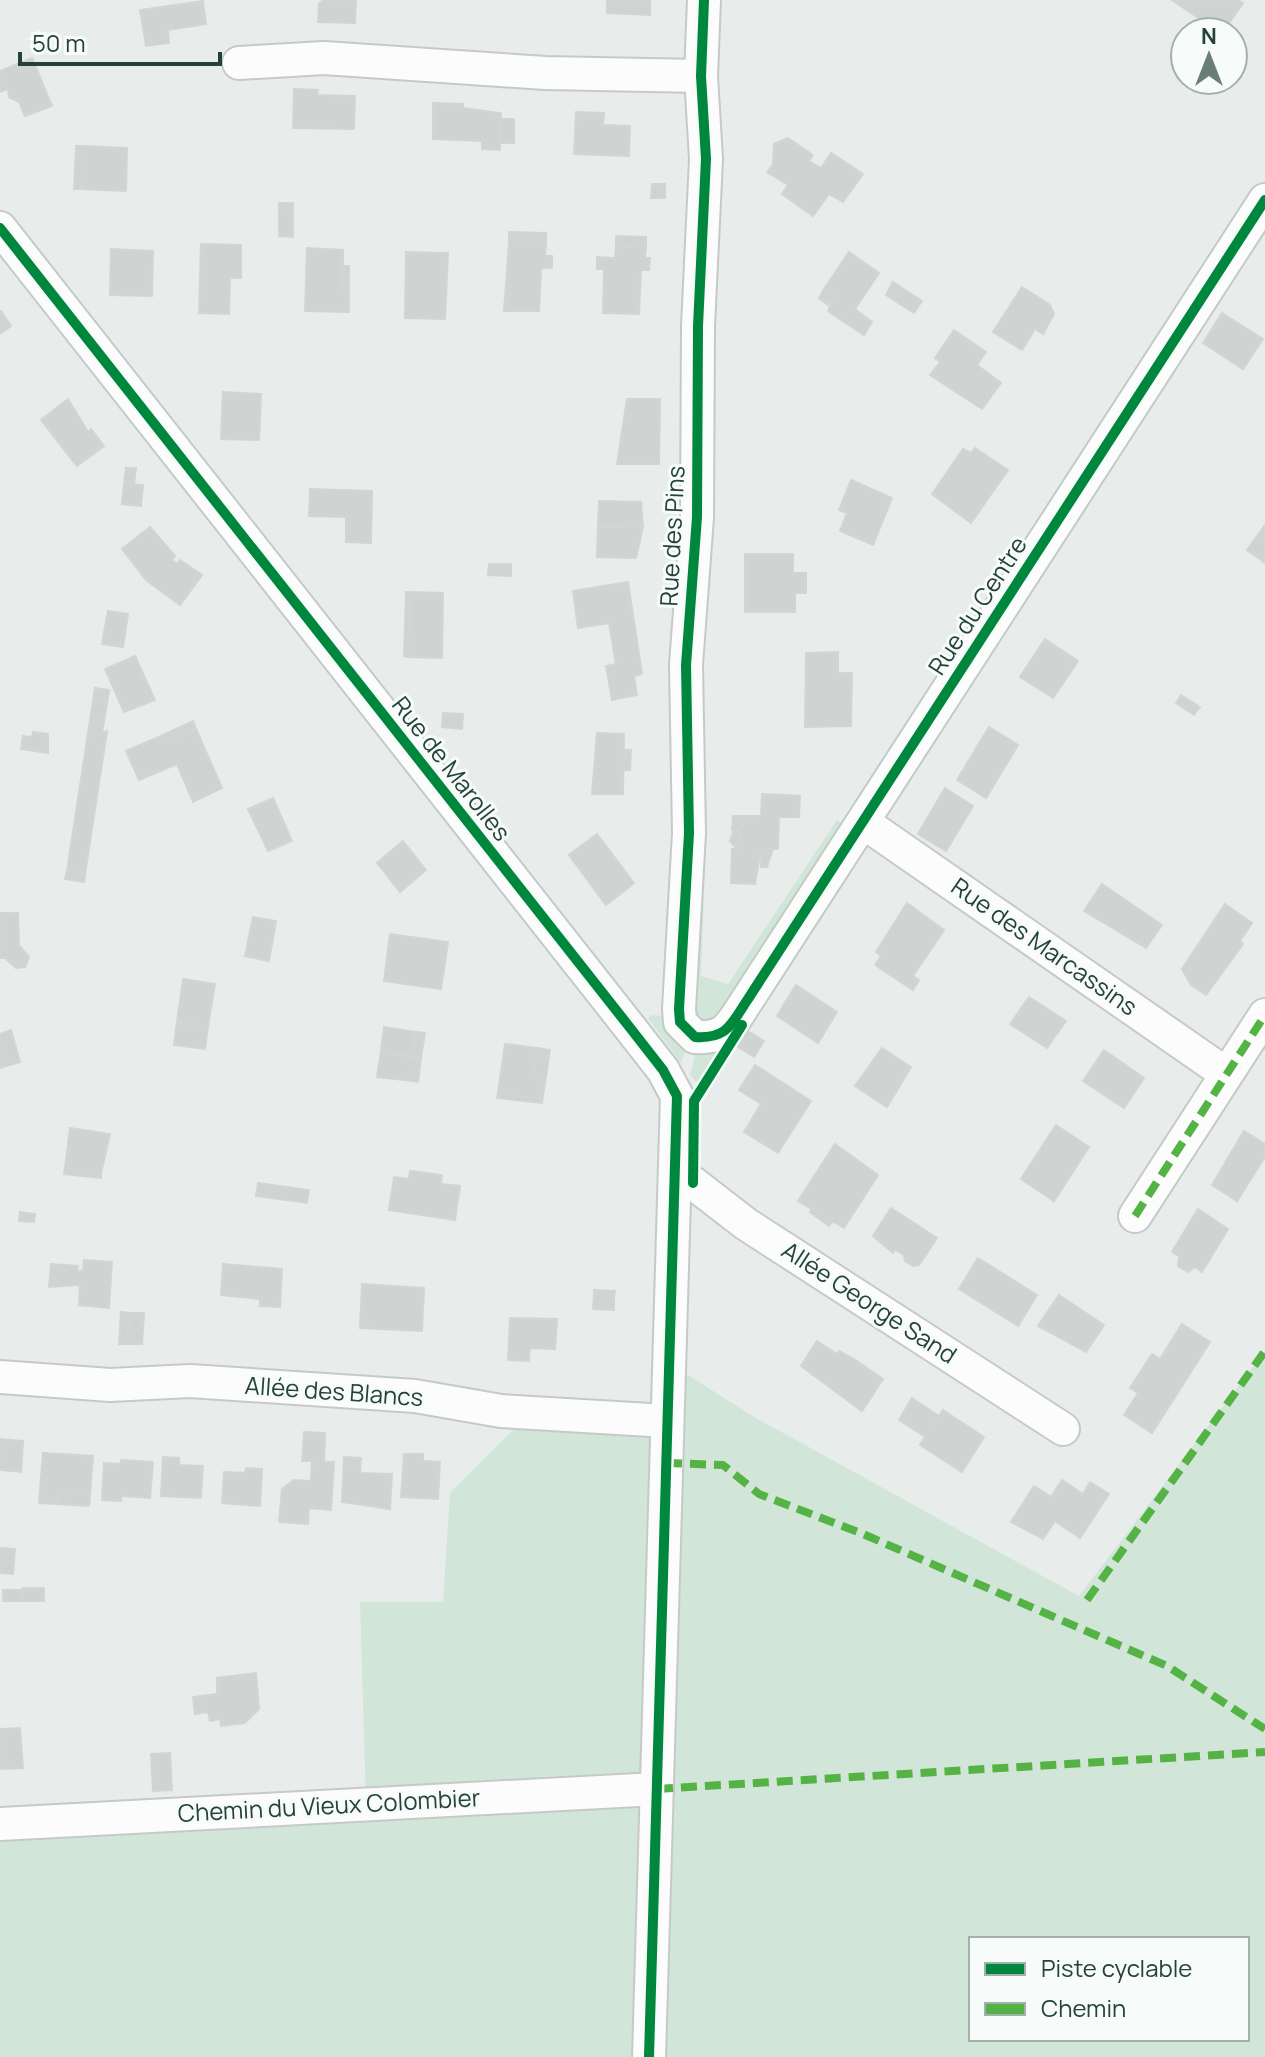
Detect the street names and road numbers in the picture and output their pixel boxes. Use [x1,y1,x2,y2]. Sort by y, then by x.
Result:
street label: Rue des Pins [651,465,692,607]
street label: Rue du Centre [920,530,1034,681]
street label: Rue de Marolles [385,689,519,847]
street label: Rue des Marcassins [945,869,1144,1022]
street label: Allée George Sand [776,1233,964,1371]
street label: Allée des Blancs [244,1368,424,1413]
street label: Chemin du Vieux Colombier [177,1780,481,1829]

